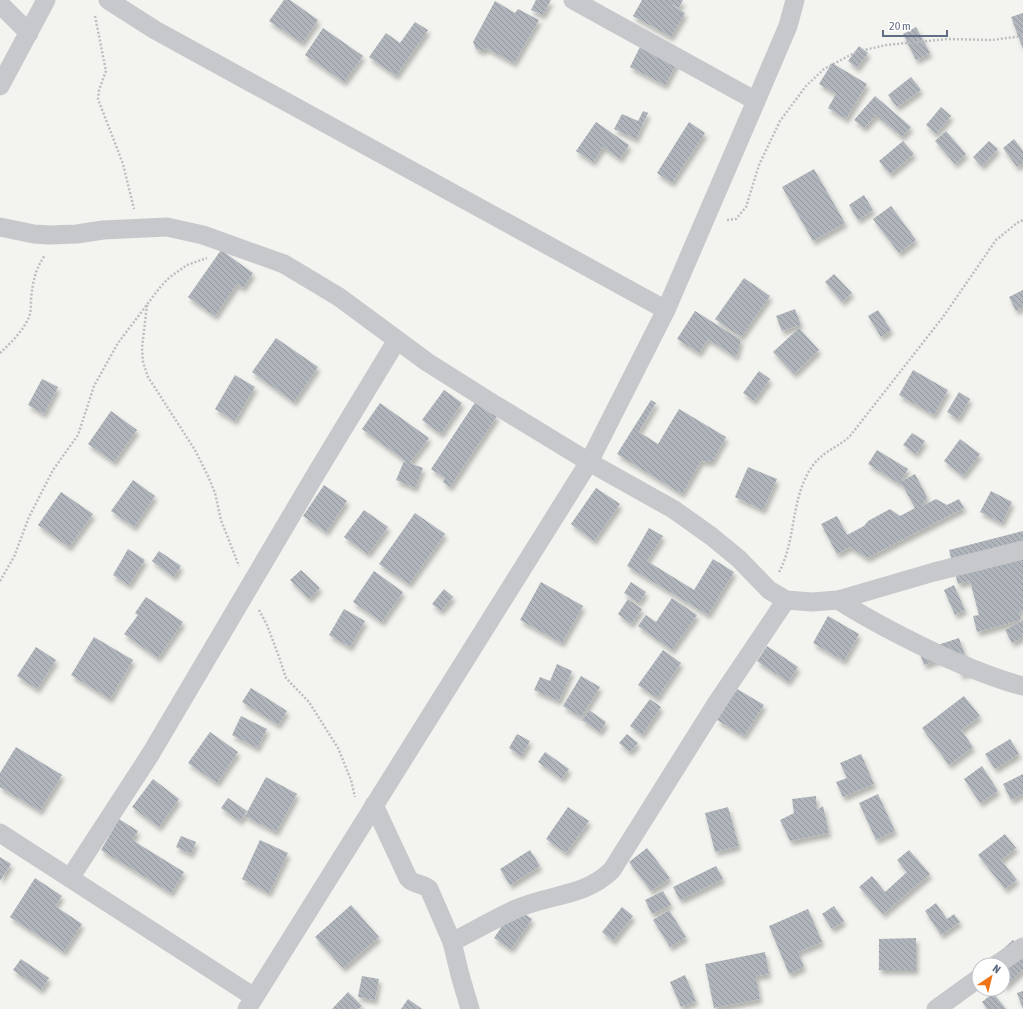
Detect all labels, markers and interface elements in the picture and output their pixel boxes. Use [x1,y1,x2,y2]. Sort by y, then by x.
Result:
scale bar [883,12,947,38]
text: 20 m [889,19,911,33]
north arrow [971,957,1011,997]
text: N [991,962,1003,976]

